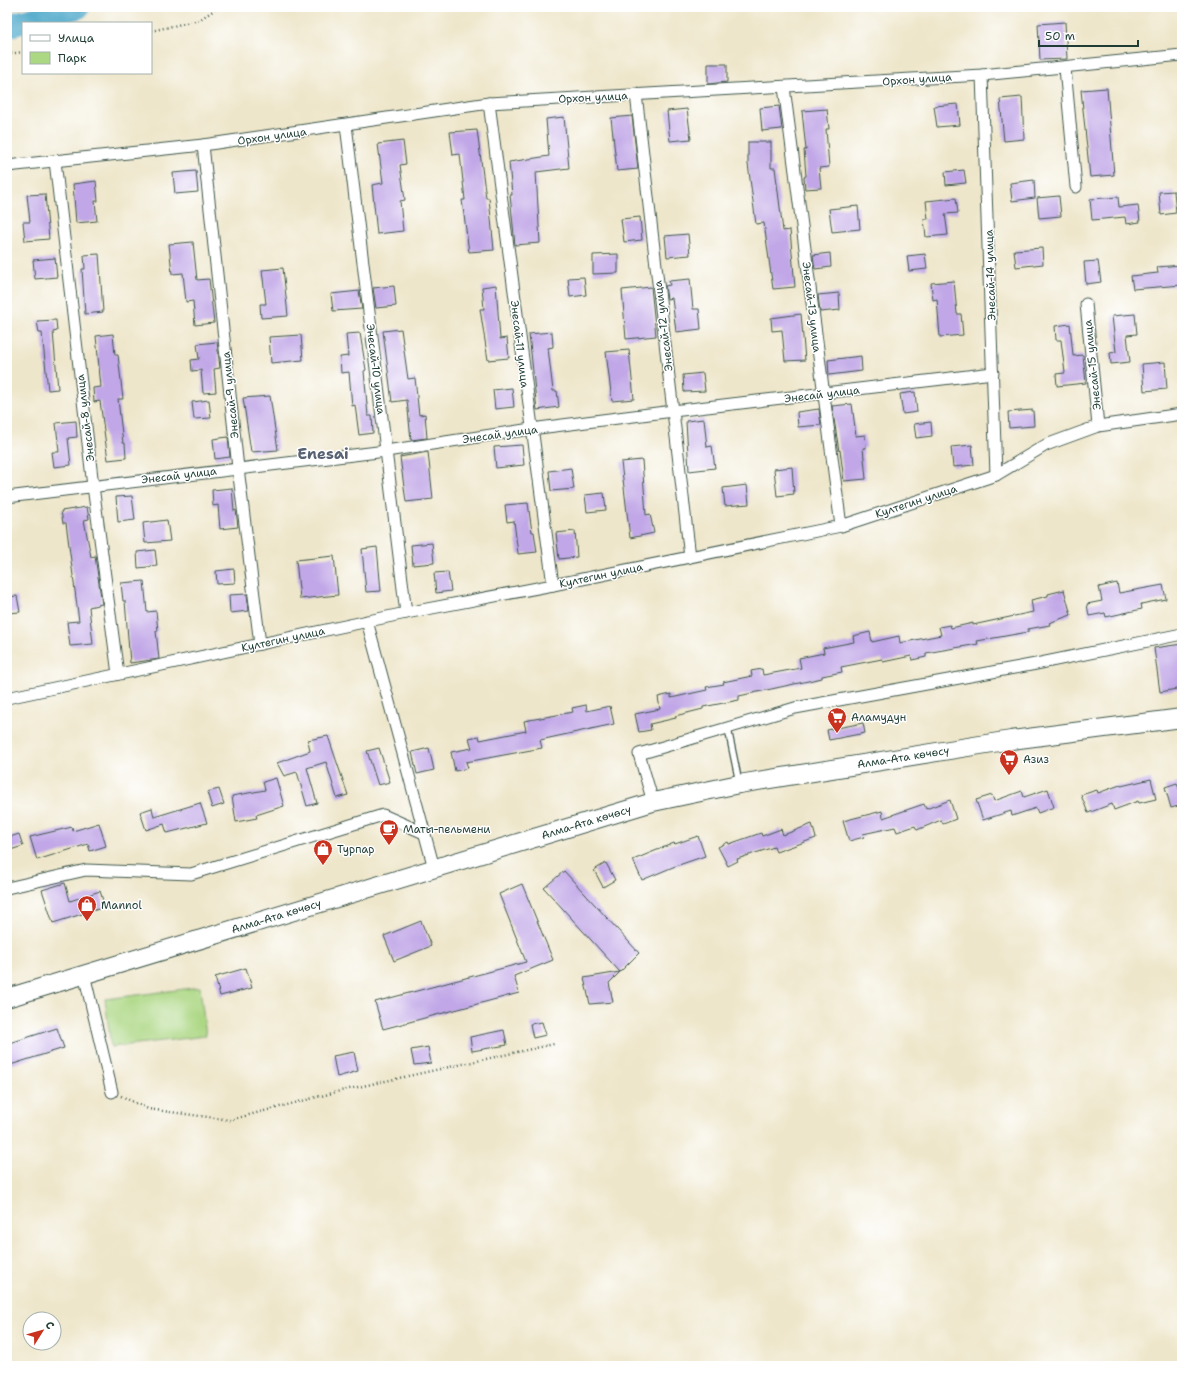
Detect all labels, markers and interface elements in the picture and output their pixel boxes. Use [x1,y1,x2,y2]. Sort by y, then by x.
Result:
legend [22,22,152,74]
scale bar [1039,22,1138,48]
text: 50 m [1045,28,1075,44]
text: Улица [58,30,95,46]
text: Парк [58,50,87,66]
street label: Орхон улица [882,70,952,89]
street label: Орхон улица [558,88,628,107]
street label: Орхон улица [236,124,308,149]
street label: Энесай-14 улица [981,229,1000,321]
street label: Энесай-13 улица [799,261,825,353]
street label: Энесай-12 улица [650,280,676,372]
street label: Энесай-11 улица [507,299,532,389]
street label: Энесай-15 улица [1080,319,1105,411]
street label: Энесай-10 улица [362,323,389,415]
street label: Энесай-9 улица [218,351,243,439]
street label: Энесай-8 улица [73,373,98,462]
street label: Энесай улица [783,382,861,407]
street label: Энесай улица [461,422,539,447]
district label: Enesai [297,444,349,464]
street label: Энесай улица [140,463,218,488]
street label: Култегин улица [873,481,959,522]
street label: Култегин улица [558,559,644,592]
street label: Култегин улица [240,623,326,656]
supermarket icon: Аламудун [826,706,848,734]
place label: Аламудун [851,710,906,725]
street label: Алма-Ата көчөсү [856,743,950,772]
supermarket icon: Азиз [998,748,1020,776]
place label: Азиз [1023,752,1049,767]
street label: Алма-Ата көчөсү [539,802,633,843]
cafe icon: Маты-пельмени [378,818,400,846]
place label: Маты-пельмени [403,822,491,837]
shop icon: Турпар [312,838,334,866]
place label: Турпар [337,842,375,857]
shop icon: Mannol [76,894,98,922]
street label: Алма-Ата көчөсү [229,896,323,937]
place label: Mannol [101,898,142,913]
north arrow [22,1311,62,1351]
text: С [42,1318,58,1333]

